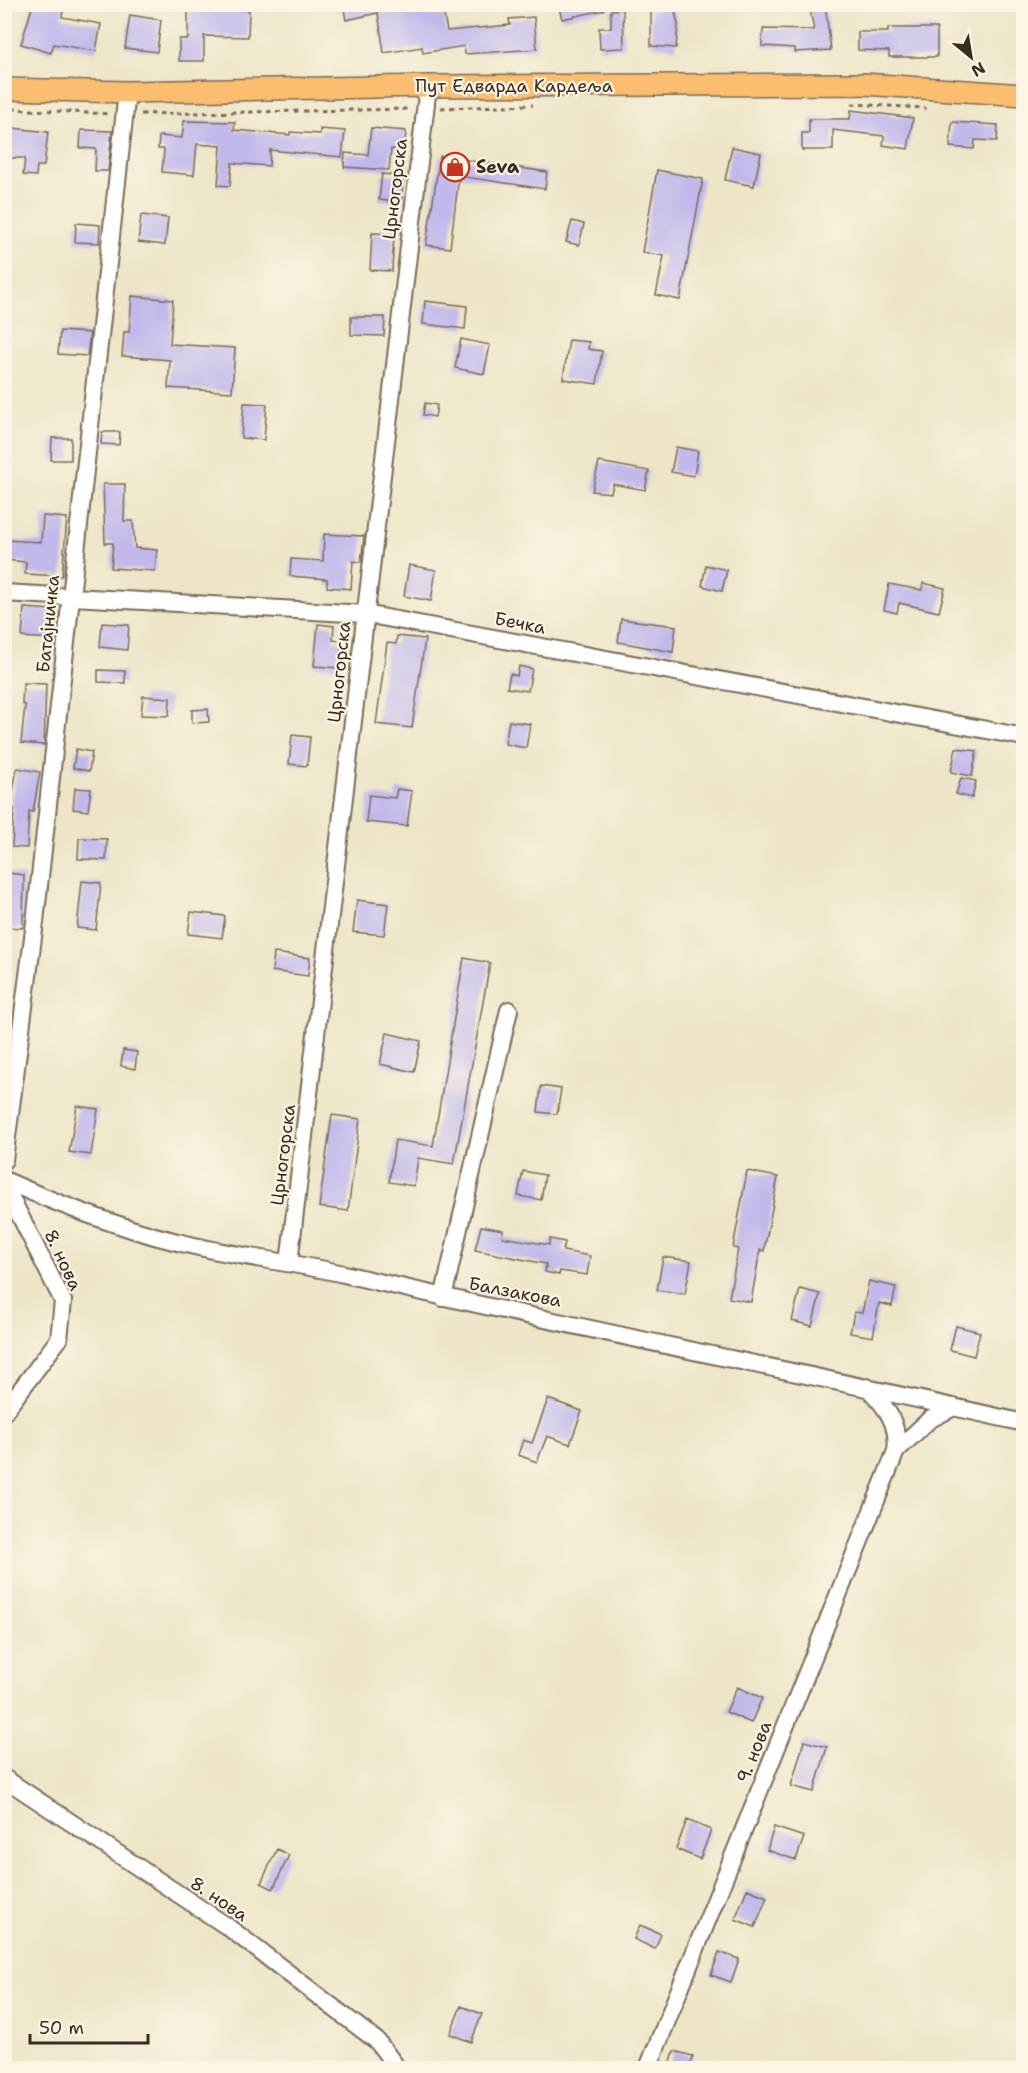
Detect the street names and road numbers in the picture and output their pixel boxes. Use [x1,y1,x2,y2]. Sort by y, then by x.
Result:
street label: Пут Едварда Кардеља [415,74,613,98]
street label: Црногорска [377,137,413,241]
street label: Батајничка [31,574,65,674]
street label: Бечка [492,606,548,640]
street label: Црногорска [322,620,356,724]
street label: Црногорска [265,1103,301,1207]
street label: 8. нова [38,1226,88,1294]
street label: Балзакова [467,1271,563,1313]
street label: 9. нова [731,1717,777,1787]
street label: 8. нова [186,1871,252,1927]

